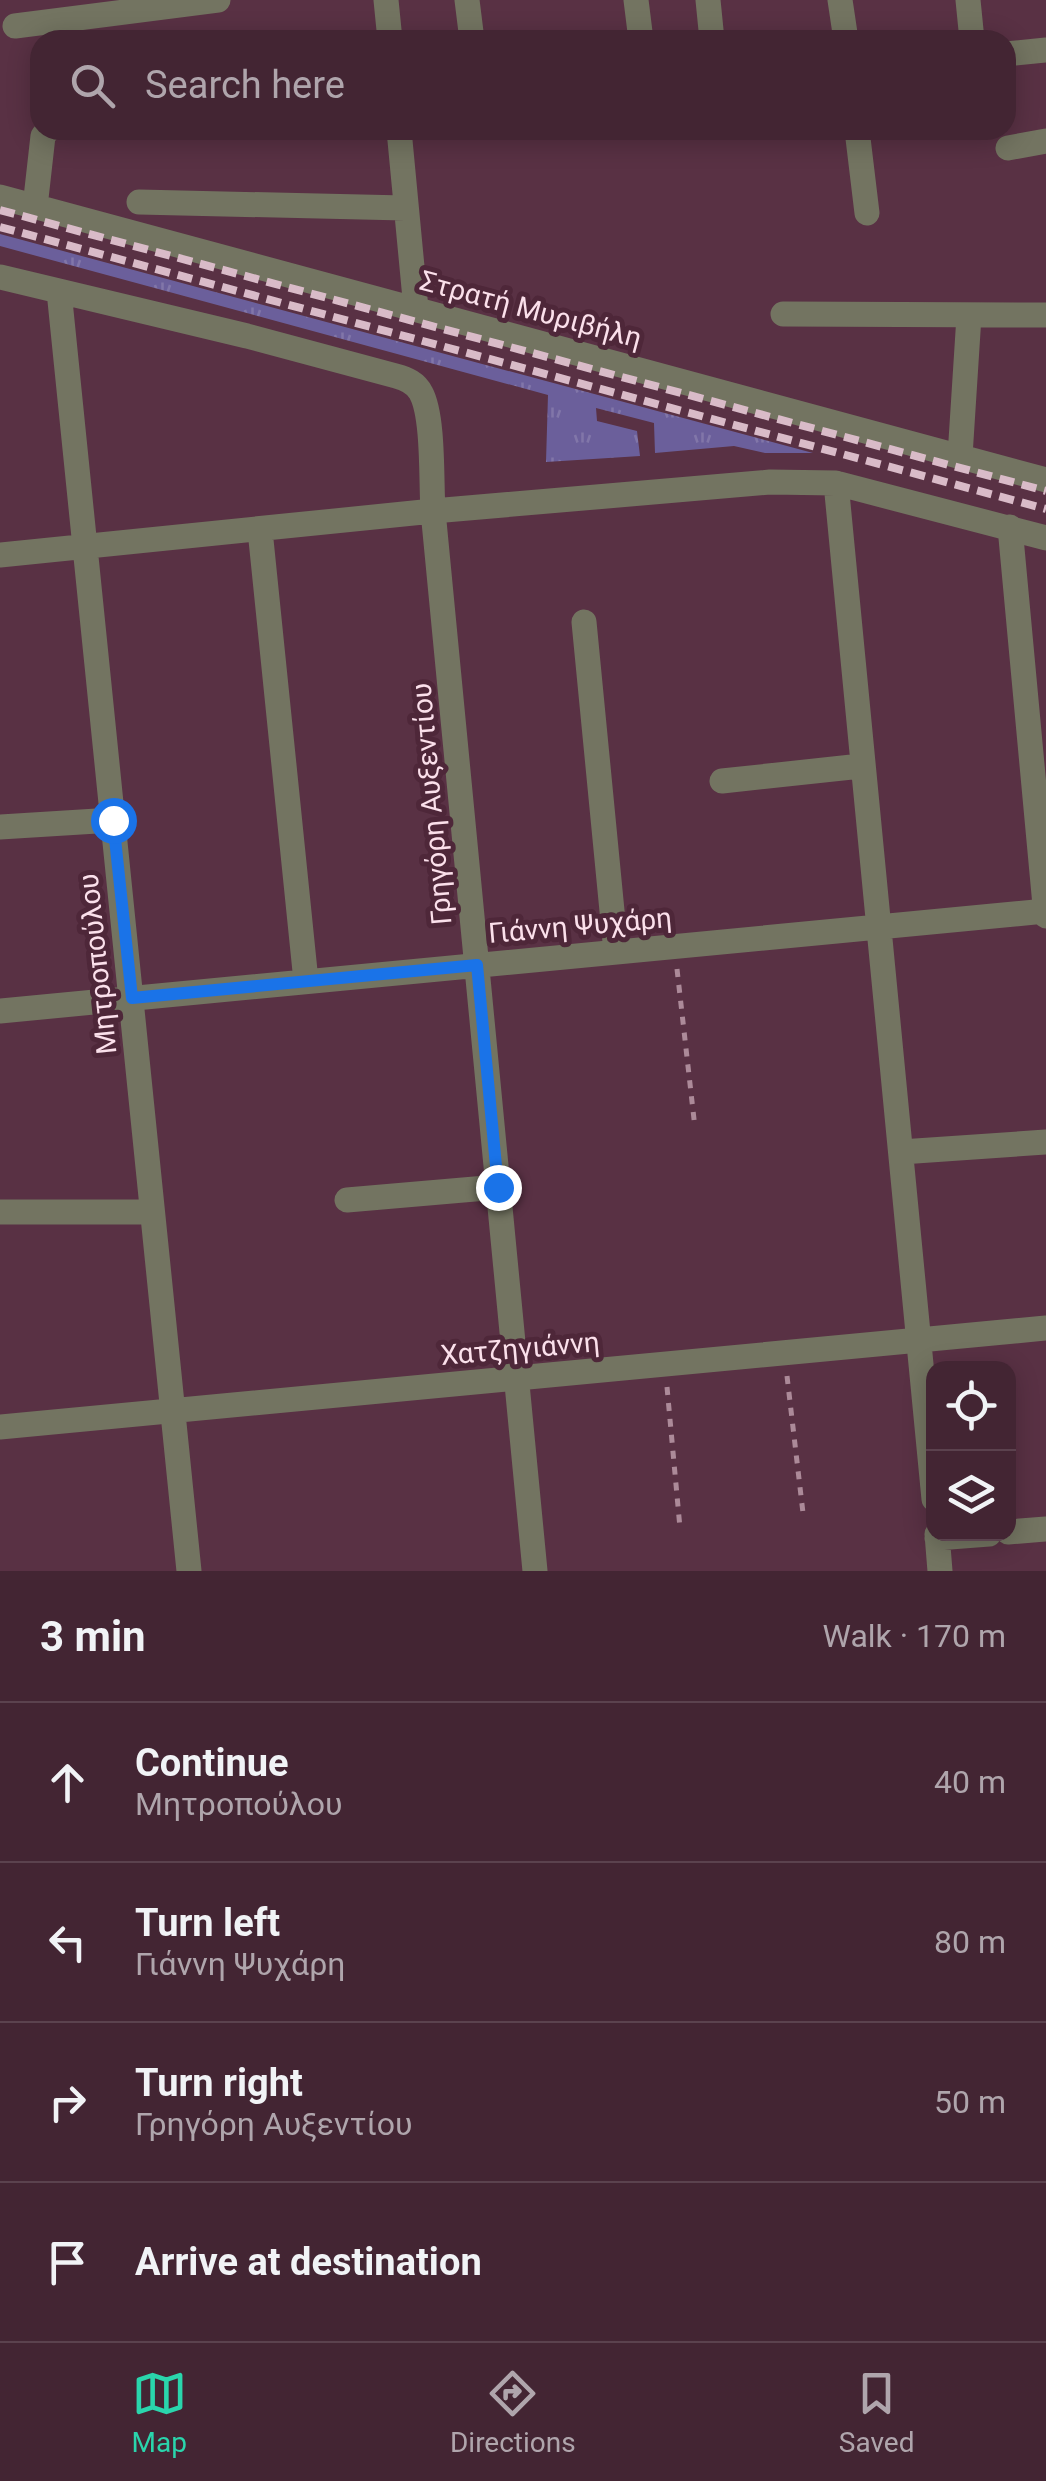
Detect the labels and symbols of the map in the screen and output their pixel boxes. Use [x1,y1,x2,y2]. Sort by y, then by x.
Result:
street label: Στρατή Μυριβήλη [416,264,645,355]
street label: Γρηγόρη Αυξεντίου [404,682,459,926]
route start [91,798,137,844]
street label: Μητροπούλου [72,872,123,1056]
street label: Γιάννη Ψυχάρη [487,901,673,950]
route end [476,1165,522,1211]
street label: Χατζηγιάννη [439,1325,601,1372]

